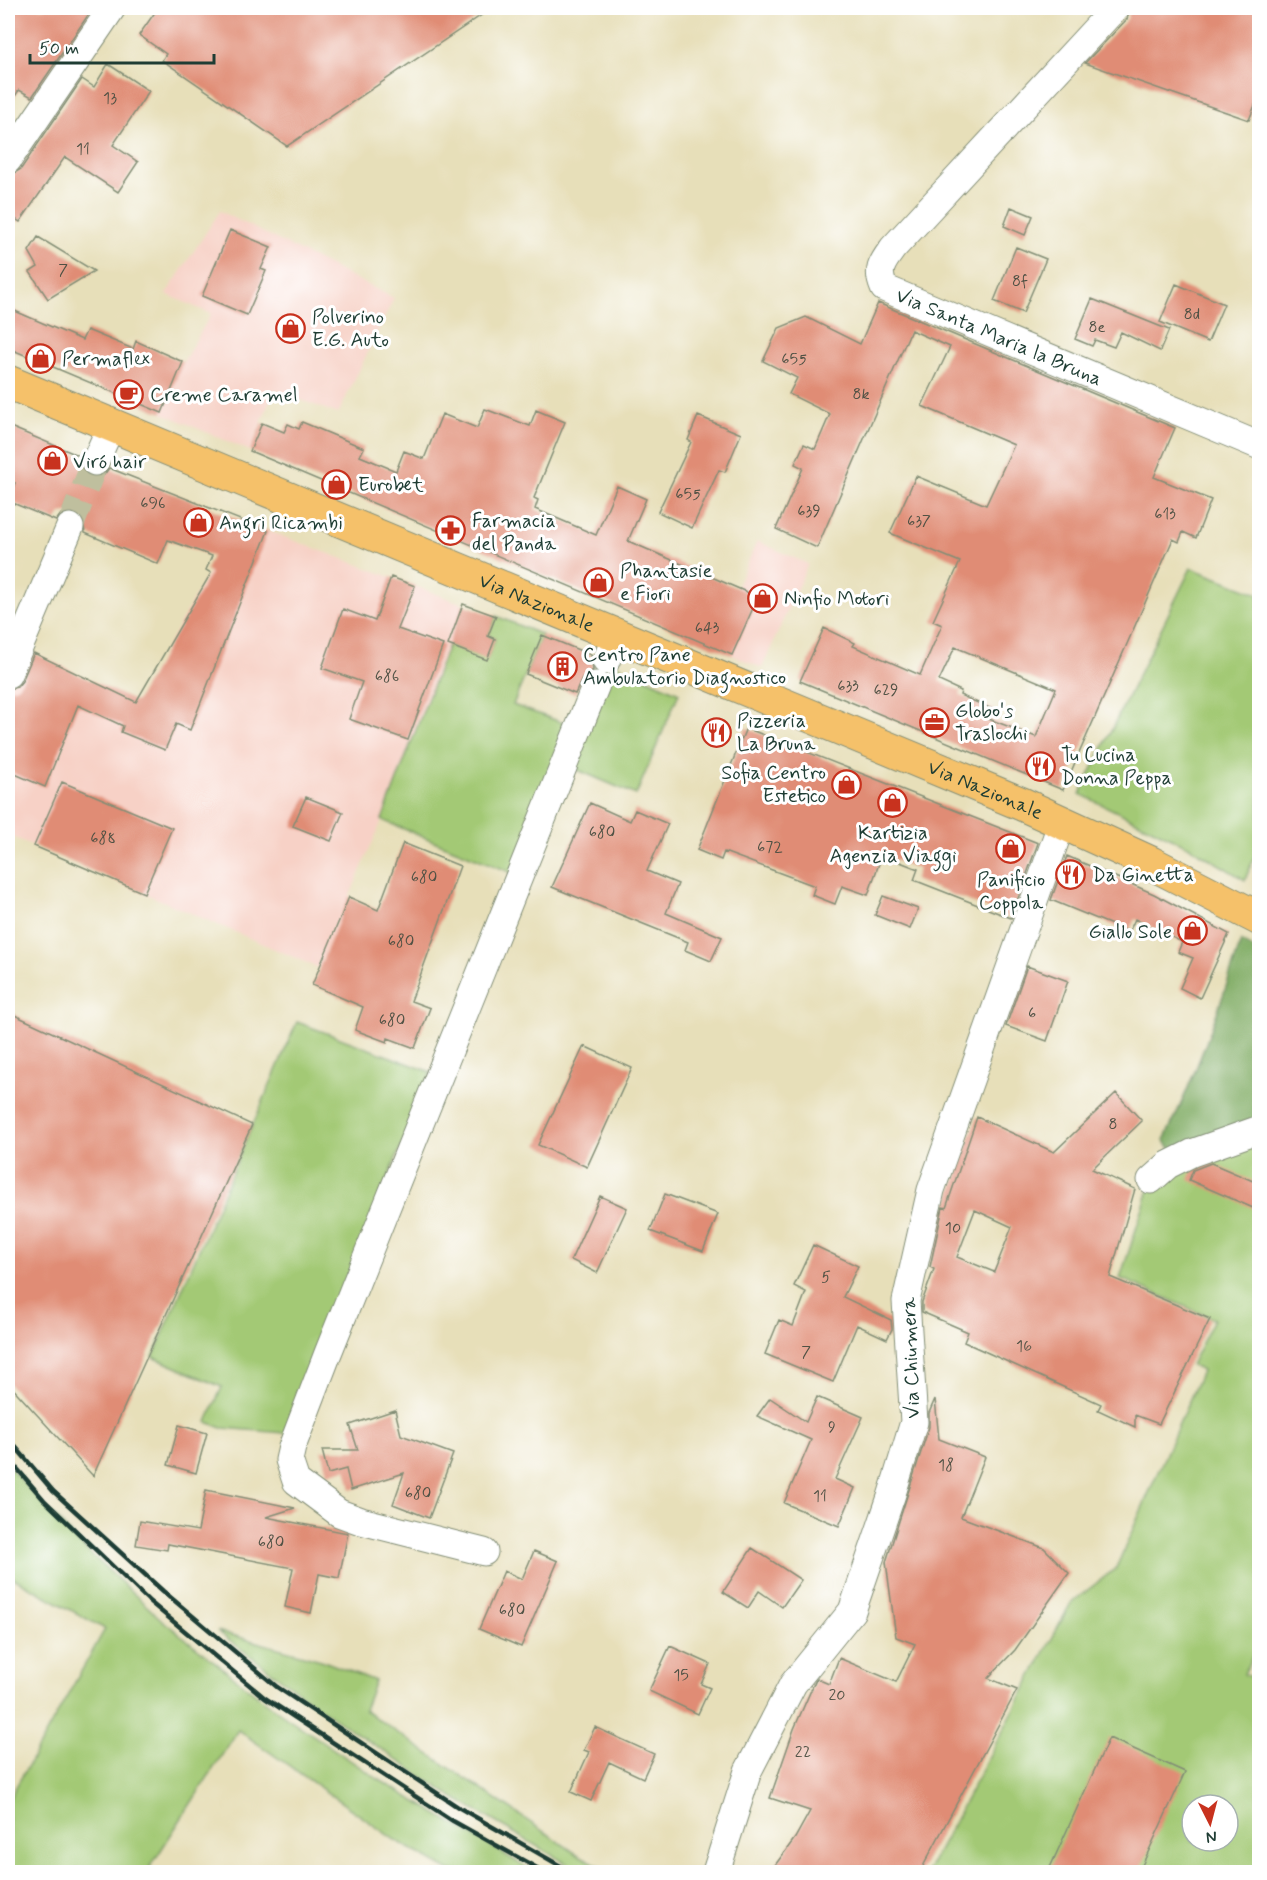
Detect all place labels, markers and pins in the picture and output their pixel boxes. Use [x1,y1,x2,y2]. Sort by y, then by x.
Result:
place label: Polverino E.G. Auto [312,304,389,354]
shop icon: Polverino E.G. Auto [275,312,307,344]
shop icon: Permaflex [25,342,57,374]
place label: Permaflex [62,346,150,373]
cafe icon: Creme Caramel [113,378,145,410]
place label: Creme Caramel [150,382,298,409]
shop icon: Viró hair [36,445,68,477]
place label: Viró hair [73,449,147,476]
shop icon: Eurobet [321,468,353,500]
place label: Eurobet [358,472,424,499]
shop icon: Angri Ricambi [182,506,214,538]
place label: Farmacia del Panda [472,508,557,558]
place label: Angri Ricambi [219,510,343,539]
pharmacy icon: Farmacia del Panda [435,515,467,547]
place label: Phantasie e Fiori [620,558,712,608]
shop icon: Phantasie e Fiori [583,566,615,598]
shop icon: Ninfio Motori [747,582,779,614]
place label: Ninfio Motori [784,586,889,613]
place label: Centro Pane Ambulatorio Diagnostico [583,642,786,694]
building icon: Centro Pane Ambulatorio Diagnostico [546,650,578,682]
place label: Globo's Traslochi [955,698,1028,748]
office icon: Globo's Traslochi [918,706,950,738]
place label: Pizzeria La Bruna [737,708,817,758]
restaurant icon: Pizzeria La Bruna [700,716,732,748]
place label: Tu Cucina Donna Peppa [1061,742,1172,792]
restaurant icon: Tu Cucina Donna Peppa [1024,750,1056,782]
place label: Sofia Centro Estetico [721,760,826,810]
shop icon: Sofia Centro Estetico [831,768,863,800]
shop icon: Kartizia Agenzia Viaggi [877,786,909,818]
place label: Kartizia Agenzia Viaggi [830,820,956,872]
shop icon: Panificio Coppola [995,832,1027,864]
restaurant icon: Da Ginetta [1055,858,1087,890]
place label: Da Ginetta [1092,862,1194,889]
place label: Panificio Coppola [977,867,1045,917]
shop icon: Giallo Sole [1177,915,1209,947]
place label: Giallo Sole [1088,919,1172,946]

